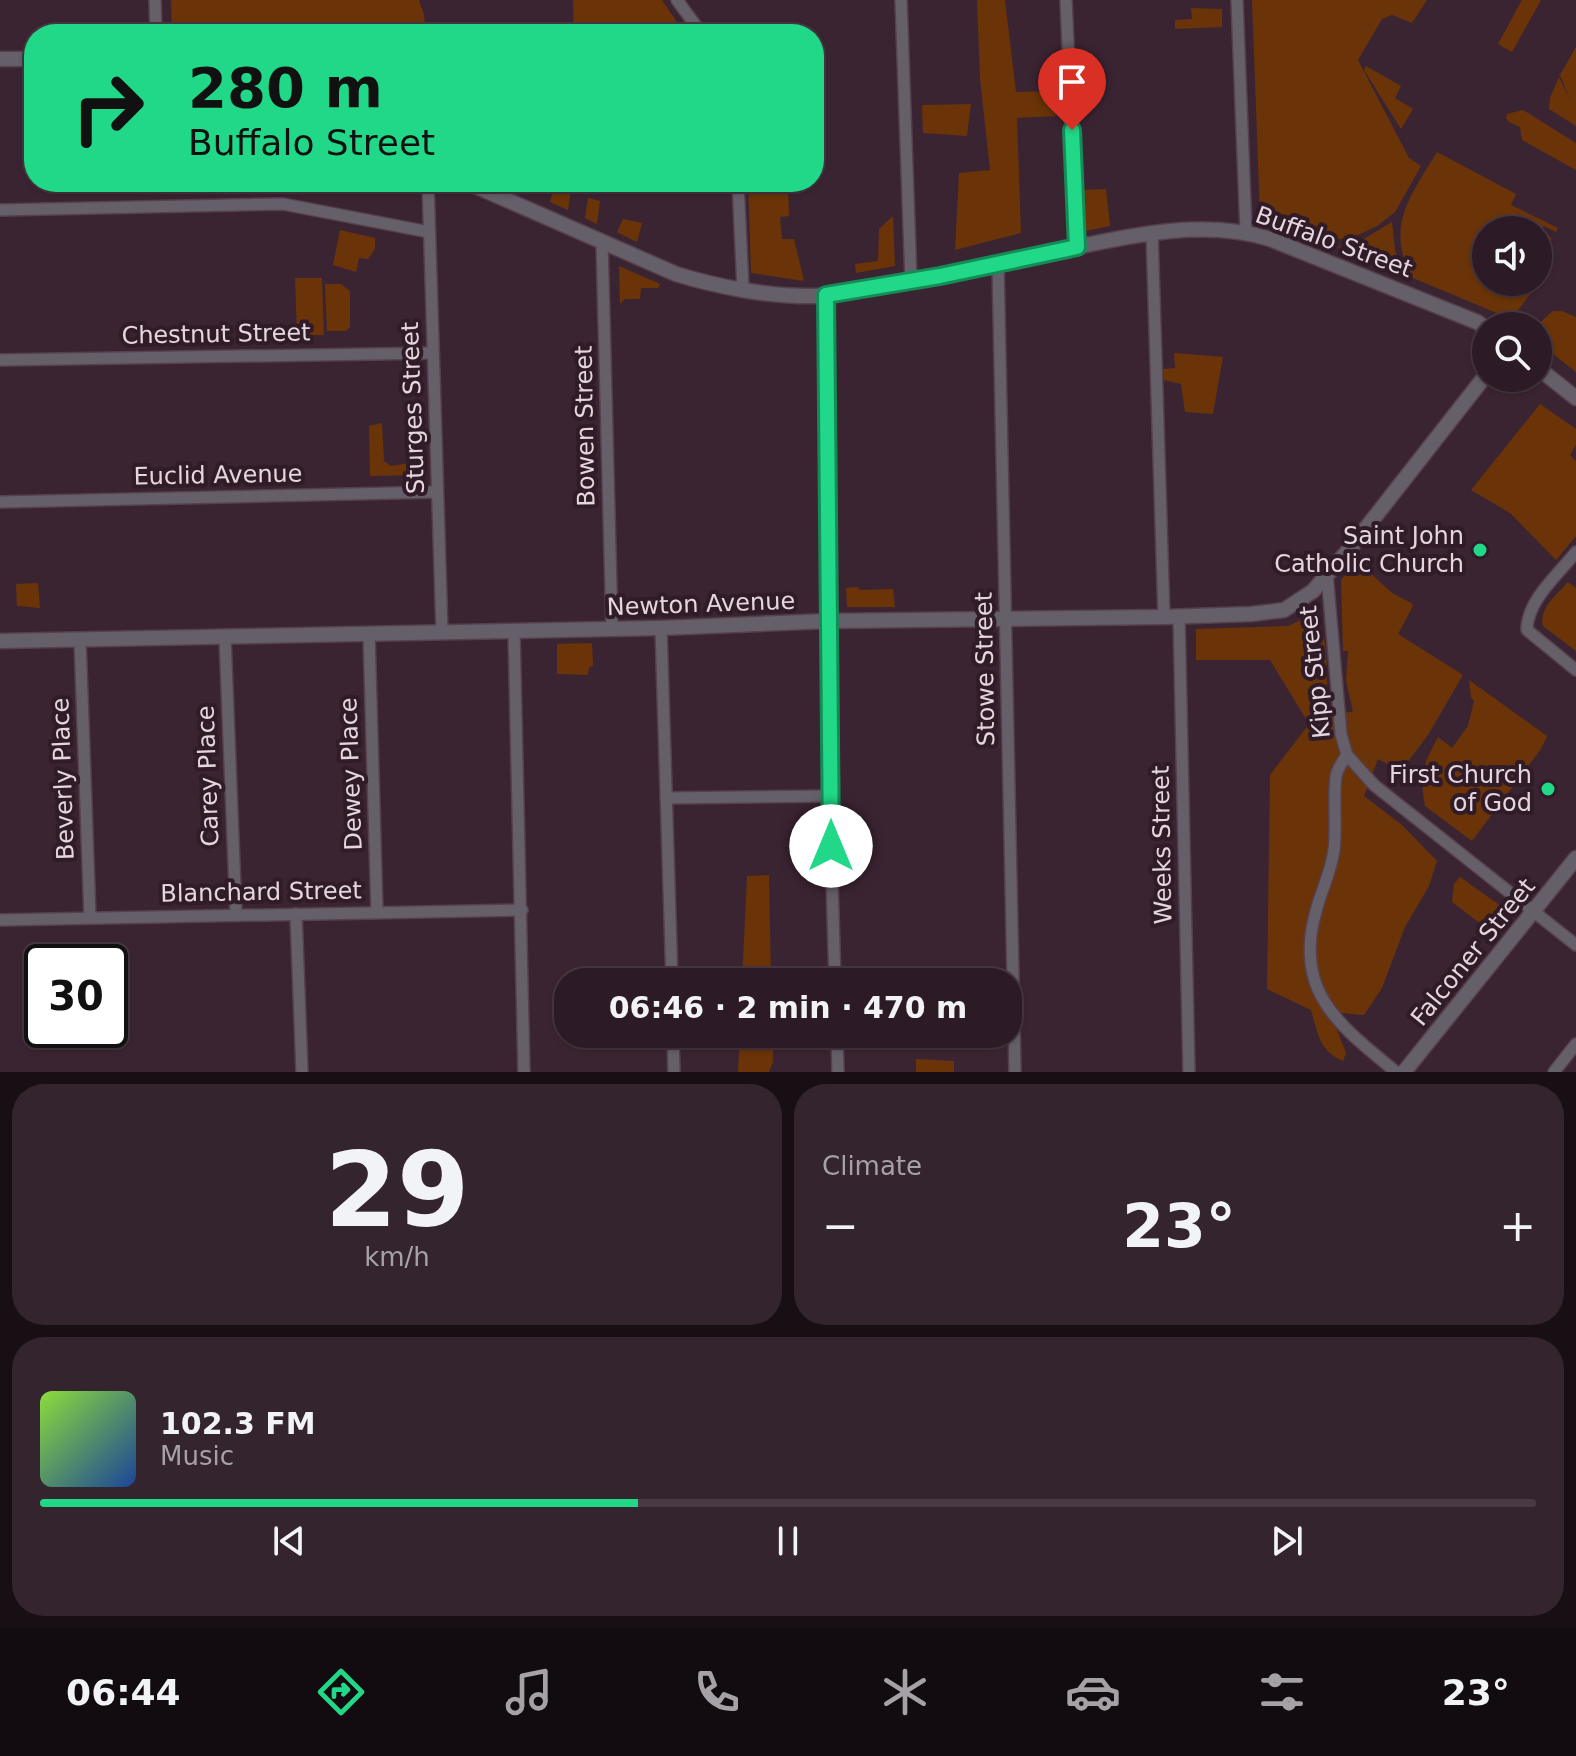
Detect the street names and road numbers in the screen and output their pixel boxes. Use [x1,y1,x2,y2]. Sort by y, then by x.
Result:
street label: Buffalo Street [1252,201,1416,283]
street label: Chestnut Street [121,318,311,350]
street label: Sturges Street [396,321,430,495]
street label: Bowen Street [570,345,600,507]
street label: Euclid Avenue [133,460,303,490]
street label: Newton Avenue [606,587,796,621]
street label: Stowe Street [970,592,1000,746]
street label: Kipp Street [1294,604,1336,740]
street label: Beverly Place [46,697,80,861]
street label: Dewey Place [334,697,368,851]
street label: Carey Place [192,705,224,847]
street label: Weeks Street [1147,765,1177,925]
street label: Falconer Street [1405,873,1541,1031]
street label: Blanchard Street [160,876,362,908]

